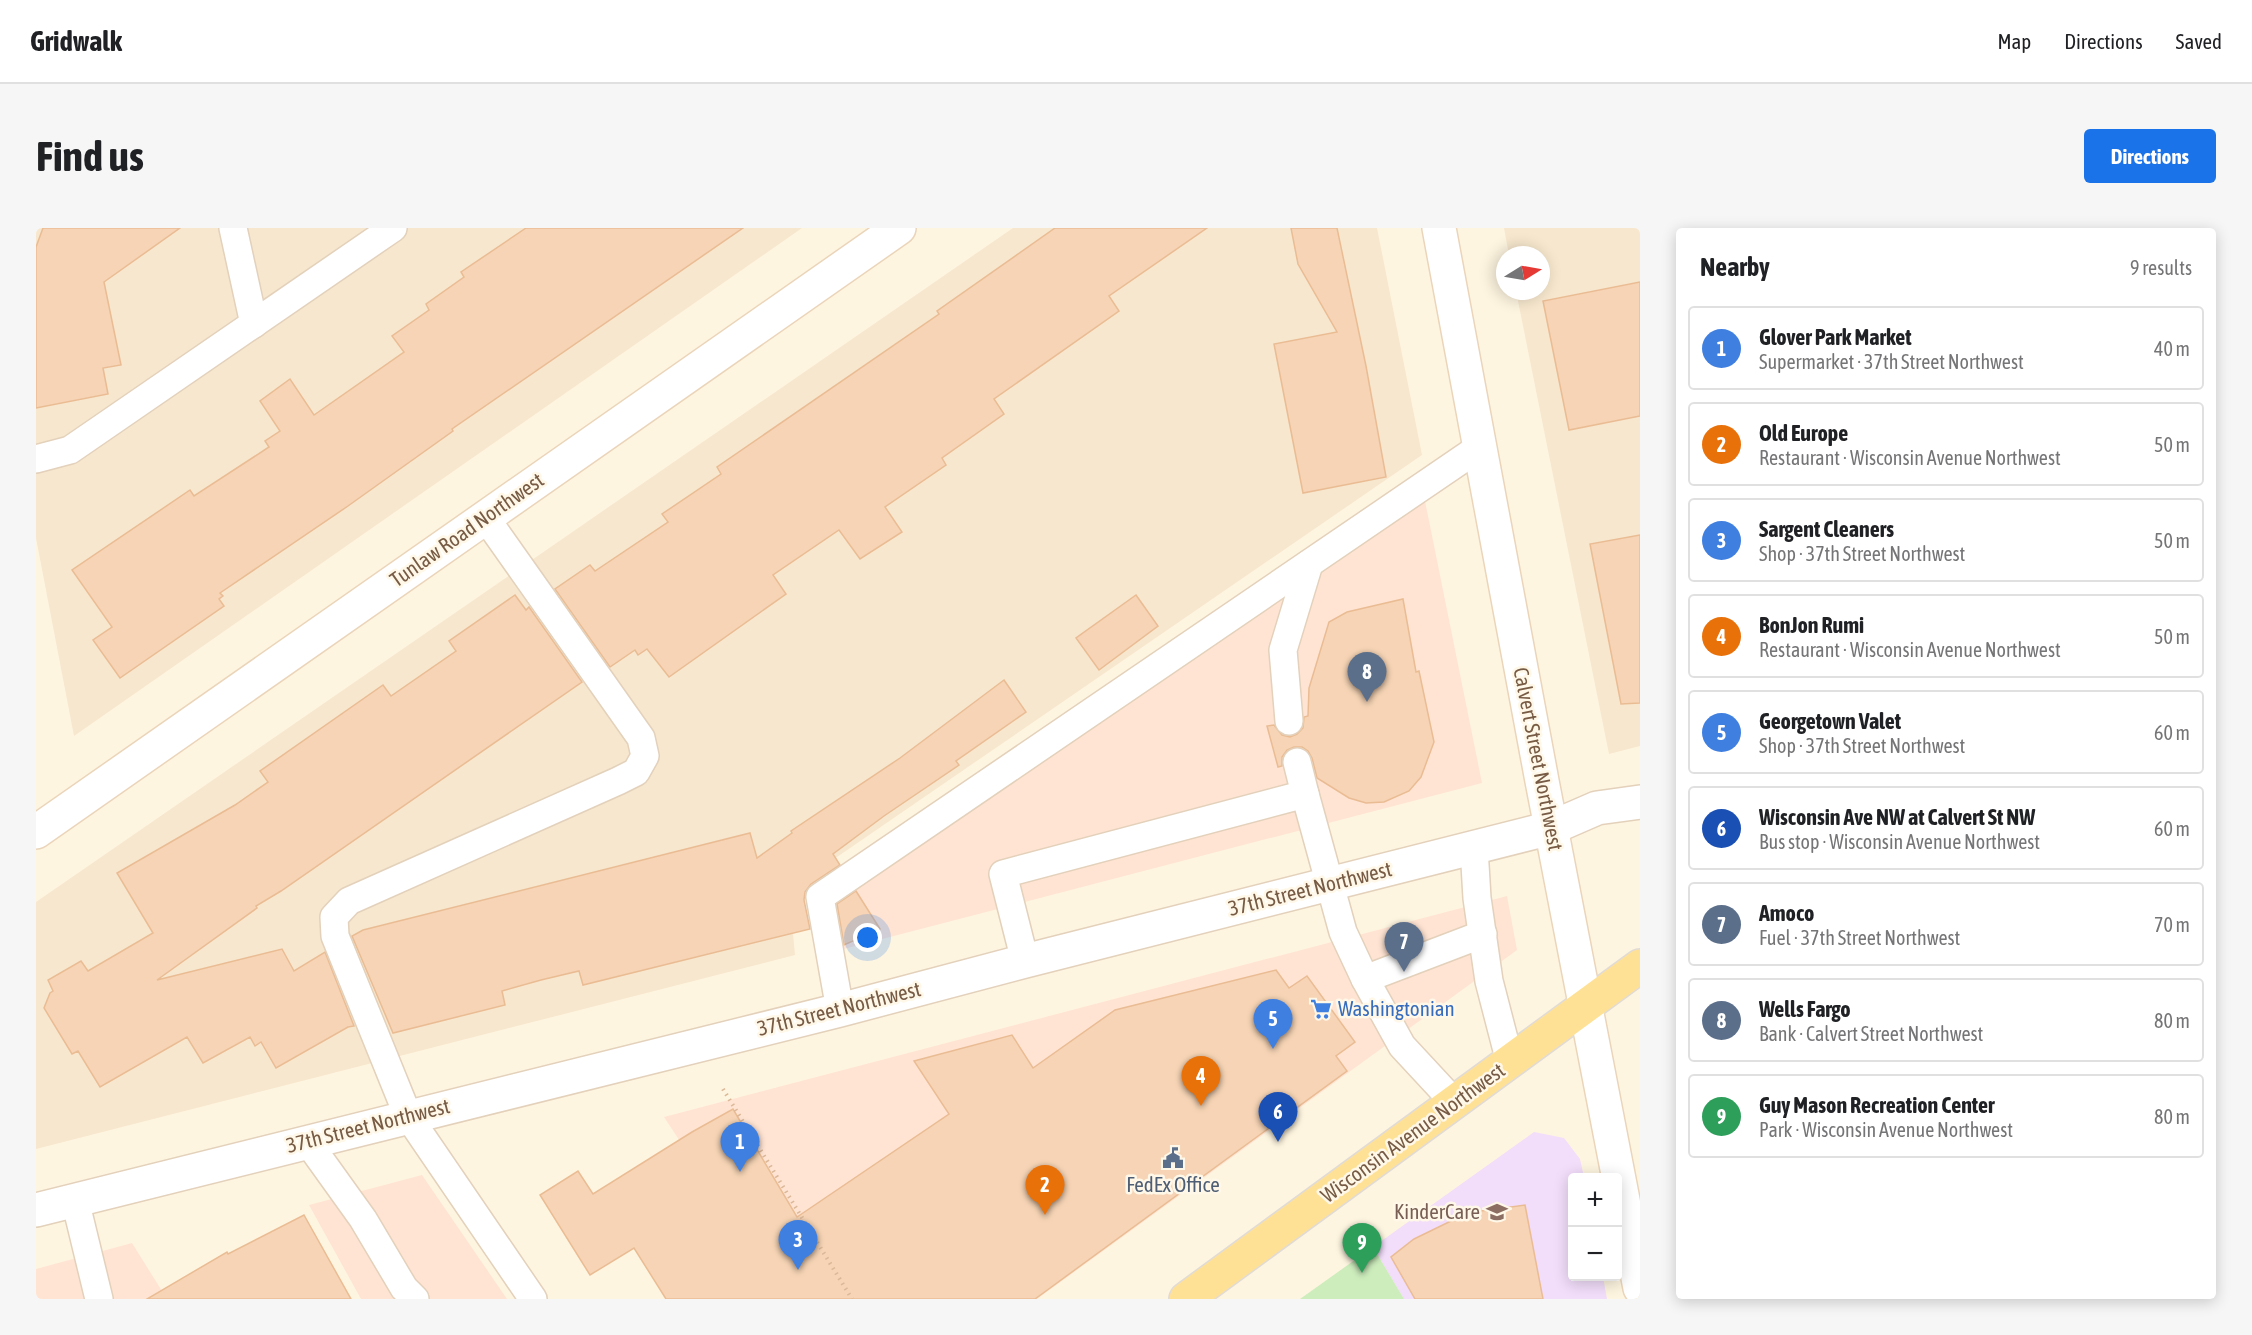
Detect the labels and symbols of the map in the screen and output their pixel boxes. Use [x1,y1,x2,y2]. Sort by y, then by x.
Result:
north arrow [1496,246,1550,300]
street label: Tunlaw Road Northwest [385,467,548,591]
pin: 8 [1348,652,1386,702]
street label: Calvert Street Northwest [1509,665,1569,852]
street label: 37th Street Northwest [1226,856,1394,920]
pin: 7 [1384,922,1424,972]
your location [853,923,882,952]
street label: 37th Street Northwest [755,976,923,1040]
place label: Washingtonian [1338,996,1455,1020]
supermarket icon: Washingtonian [1309,997,1333,1021]
pin: 5 [1254,1000,1292,1049]
pin: 4 [1182,1056,1220,1106]
street label: Wisconsin Avenue Northwest [1316,1057,1509,1207]
pin: 6 [1258,1092,1298,1142]
street label: 37th Street Northwest [284,1093,452,1157]
pin: 1 [720,1122,760,1172]
public building icon: FedEx Office [1161,1146,1185,1170]
pin: 2 [1026,1166,1064,1215]
place label: FedEx Office [1126,1172,1220,1196]
place label: KinderCare [1394,1199,1480,1223]
school or university icon: KinderCare [1485,1200,1509,1224]
pin: 3 [778,1220,818,1270]
pin: 9 [1342,1224,1382,1273]

